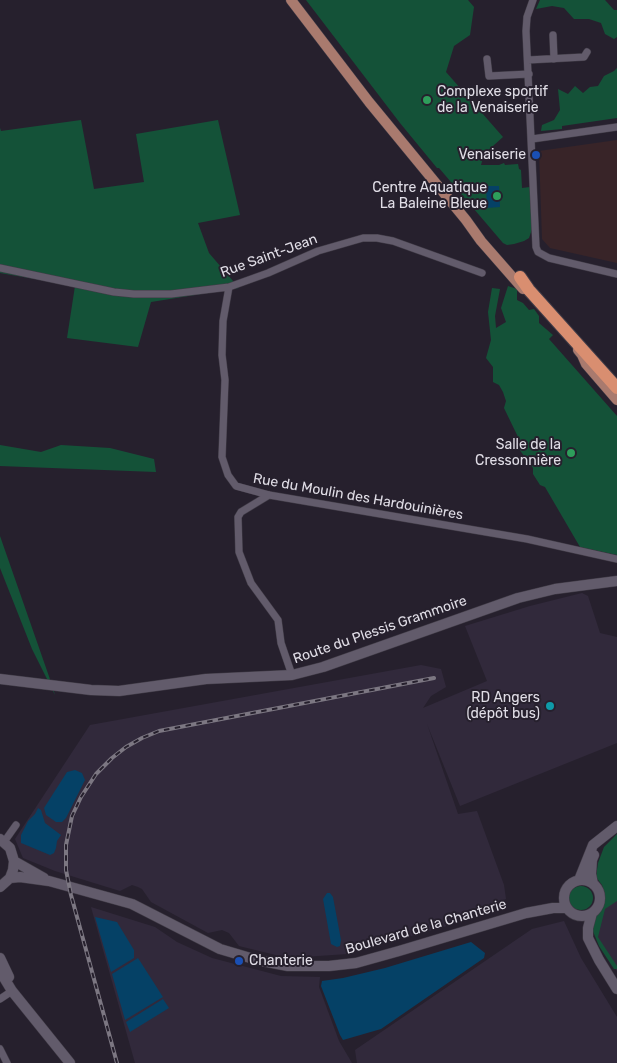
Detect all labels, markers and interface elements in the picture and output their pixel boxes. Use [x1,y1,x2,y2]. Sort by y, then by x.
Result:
place label: Complexe sportif de la Venaiserie [437,84,548,116]
marker: Complexe sportif de la Venaiserie [421,94,433,106]
place label: Venaiserie [459,147,526,163]
marker: Venaiserie [530,149,542,161]
place label: Centre Aquatique La Baleine Bleue [372,180,487,212]
marker: Centre Aquatique La Baleine Bleue [491,190,503,202]
street label: Rue Saint-Jean [218,231,320,281]
place label: Salle de la Cressonnière [475,437,561,470]
marker: Salle de la Cressonnière [565,447,577,459]
street label: Rue du Moulin des Hardouinières [252,470,464,524]
street label: Route du Plessis Grammoire [291,592,469,668]
place label: RD Angers (dépôt bus) [466,690,540,722]
marker: RD Angers (dépôt bus) [544,700,556,712]
street label: Boulevard de la Chanterie [343,896,509,958]
place label: Chanterie [249,953,313,969]
marker: Chanterie [233,955,245,967]

